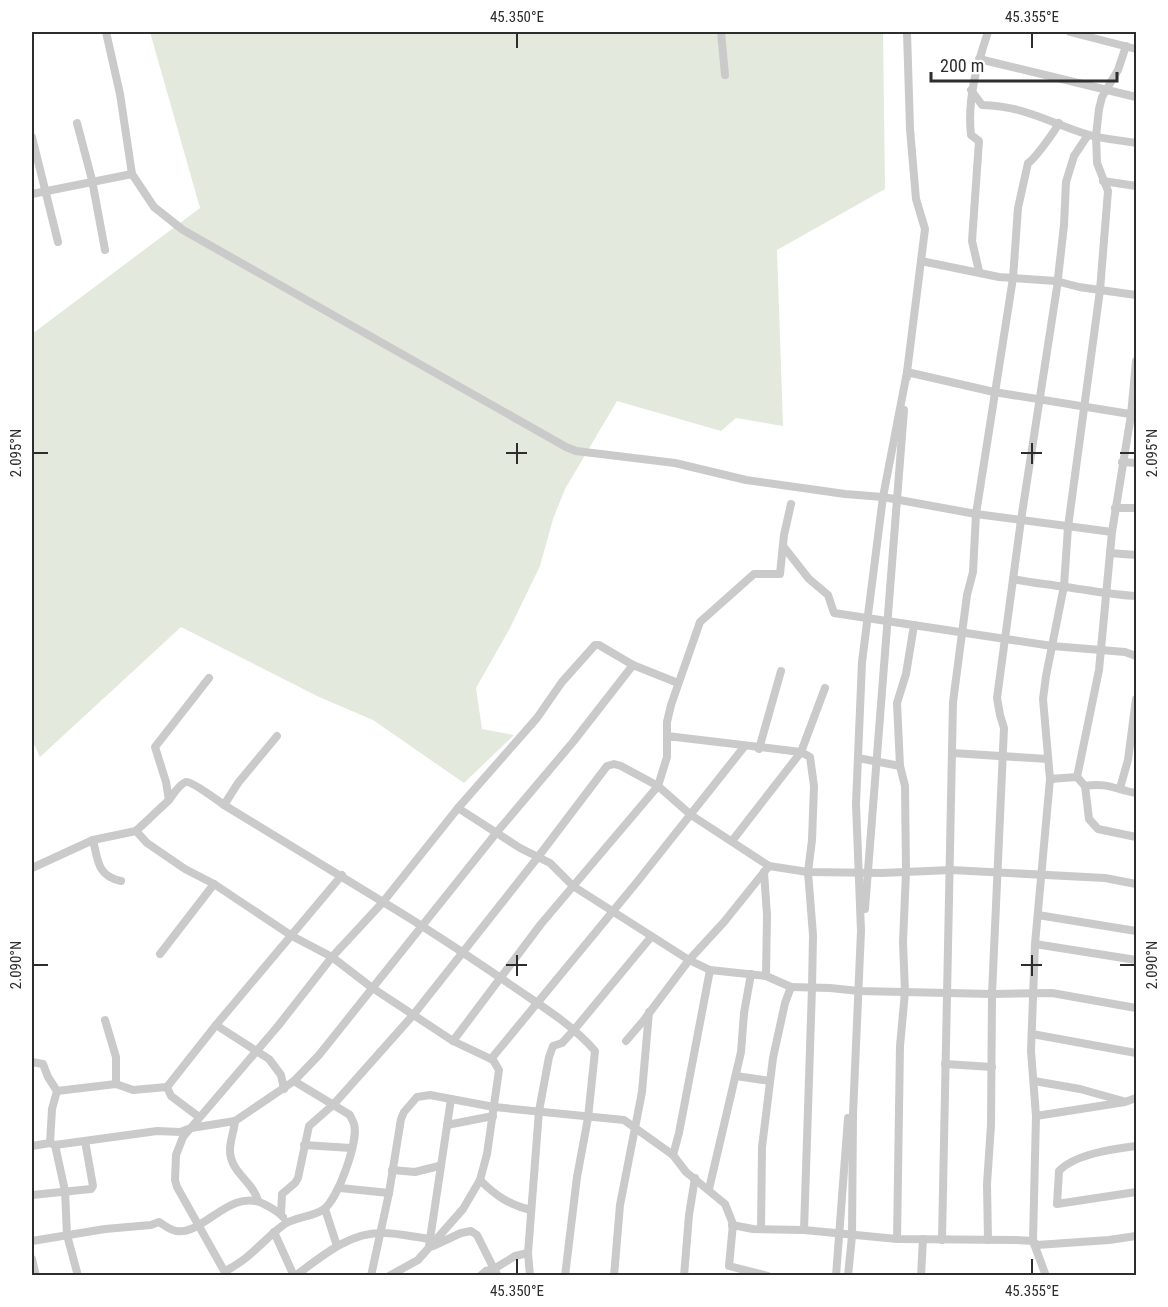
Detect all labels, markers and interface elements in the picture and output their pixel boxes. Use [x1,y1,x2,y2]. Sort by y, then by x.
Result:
text: 45.350°E [490,8,544,26]
text: 45.355°E [1005,8,1059,26]
scale bar [931,45,1117,83]
text: 200 m [940,55,984,76]
text: 2.095°N [7,429,25,477]
text: 2.095°N [1143,429,1161,477]
text: 2.090°N [7,941,25,989]
text: 2.090°N [1143,941,1161,989]
text: 45.350°E [490,1282,544,1300]
text: 45.355°E [1005,1282,1059,1300]

